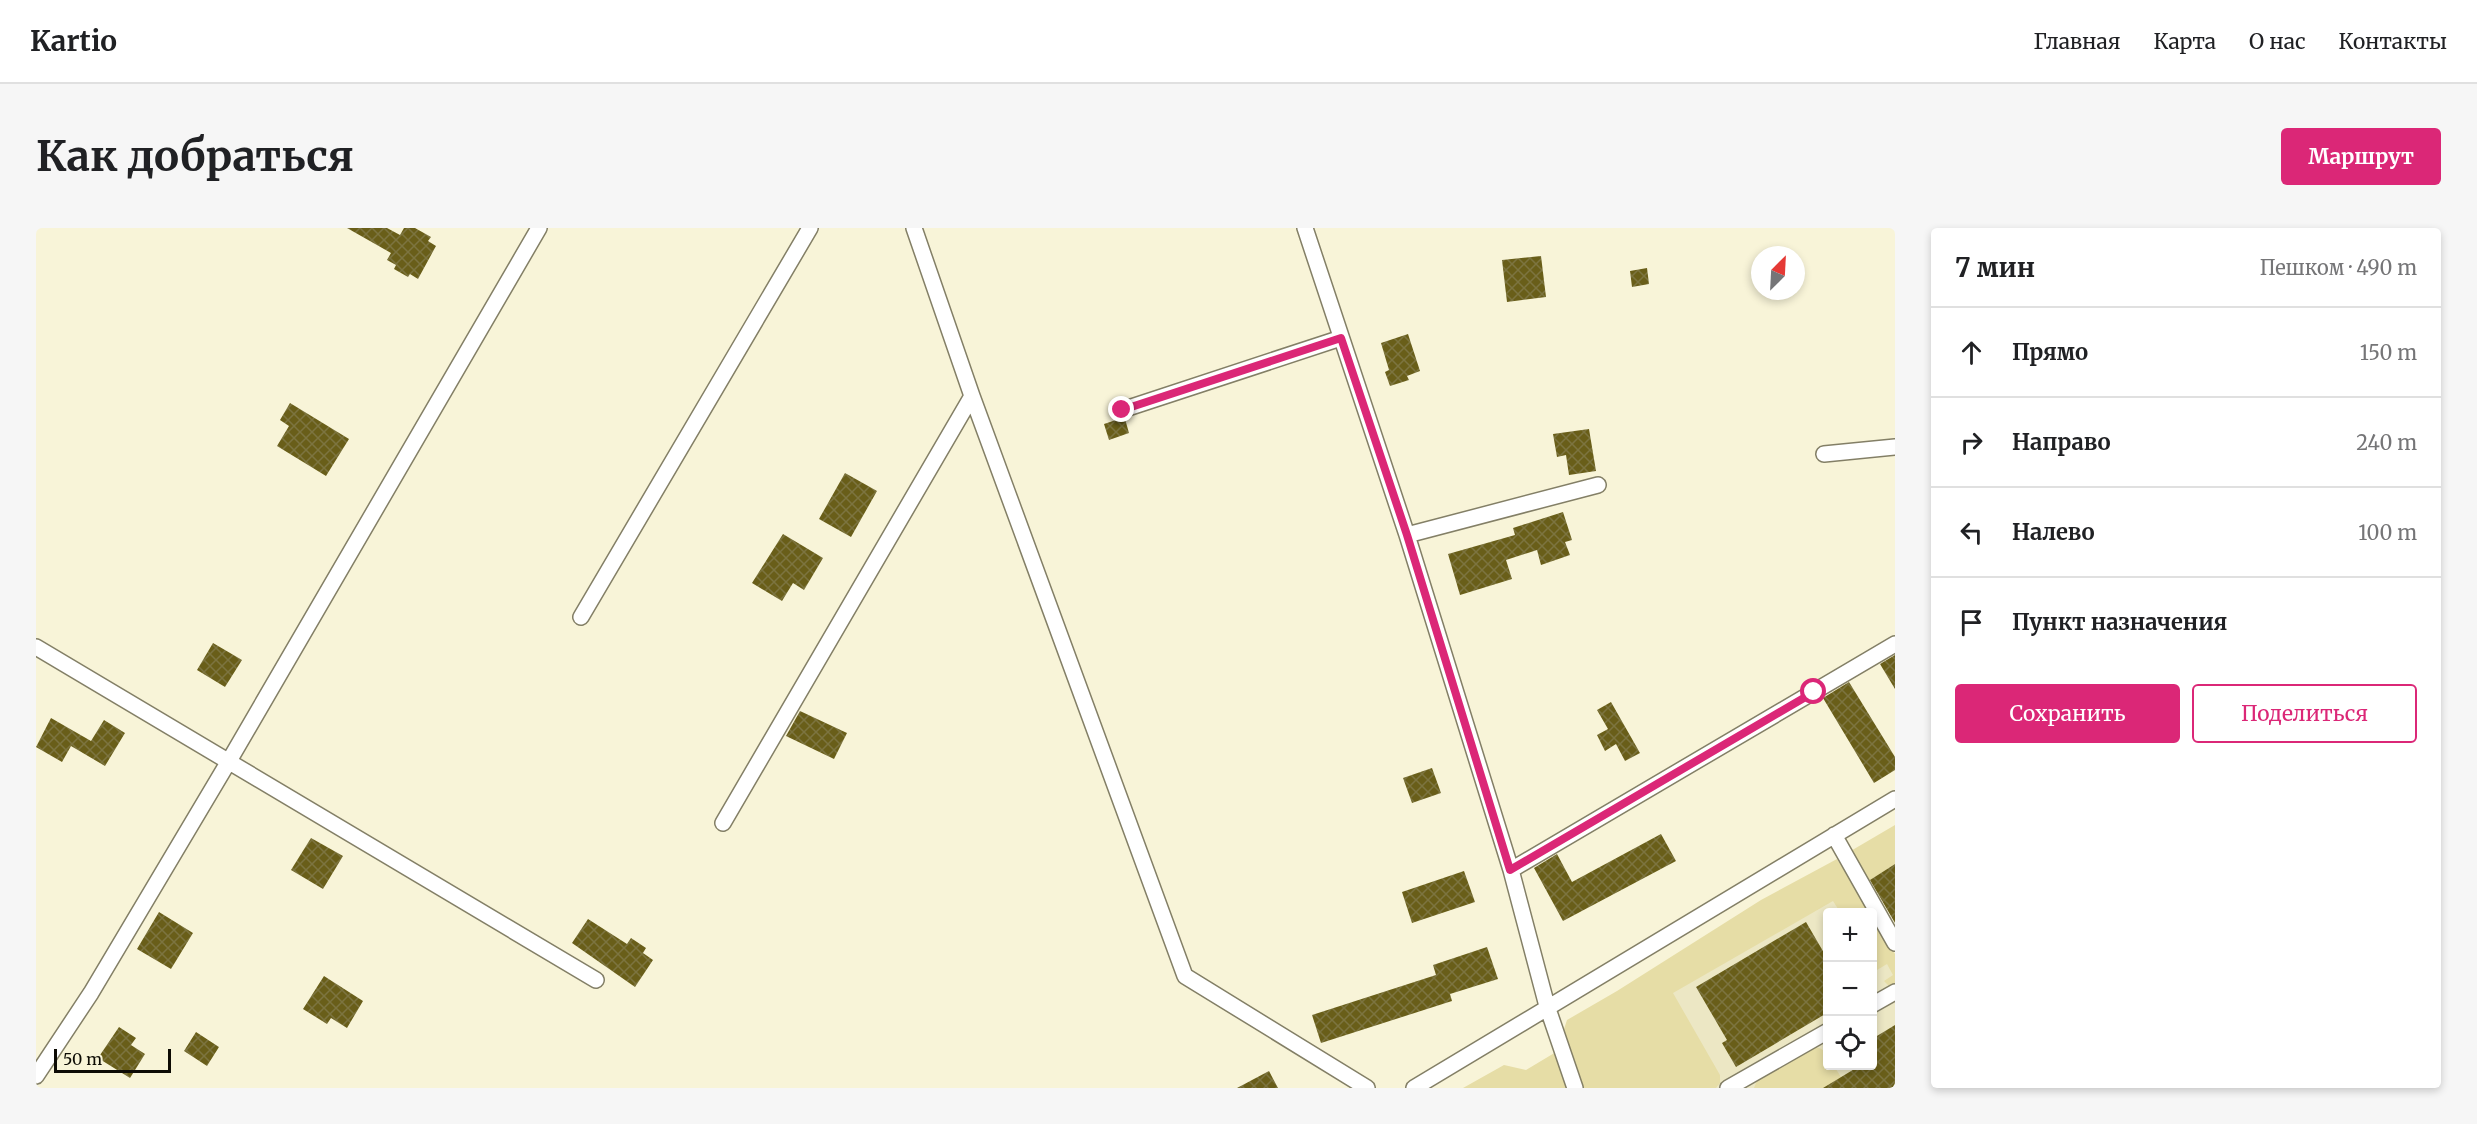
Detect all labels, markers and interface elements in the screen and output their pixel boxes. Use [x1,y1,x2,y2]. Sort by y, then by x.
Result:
text: Kartio [30,23,117,59]
text: Главная [2034,28,2121,55]
text: Карта [2154,28,2216,55]
text: О нас [2249,28,2306,55]
text: Контакты [2339,28,2447,55]
button: Маршрут [2281,128,2441,185]
text: Как добраться [36,130,354,182]
north arrow [1751,246,1805,300]
text: 7 мин [1955,251,2035,284]
text: Пешком · 490 m [2260,255,2417,280]
icon: ahead [1955,336,1988,369]
text: Прямо [2012,338,2088,366]
text: 150 m [2360,340,2417,365]
route end [1108,396,1134,422]
icon: right [1955,426,1988,459]
text: Направо [2012,428,2111,456]
text: 240 m [2356,430,2417,455]
icon: left [1955,516,1988,549]
text: Налево [2012,518,2095,546]
text: 100 m [2358,520,2417,545]
icon: arrive [1955,606,1988,639]
text: Пункт назначения [2012,608,2227,636]
route start [1800,678,1826,704]
button: Сохранить [1955,684,2180,743]
button: Поделиться [2192,684,2417,743]
map controls [1823,908,1877,1070]
button: + [1823,908,1877,962]
button: − [1823,962,1877,1016]
button: locate [1823,1016,1877,1070]
scale bar [54,1046,171,1074]
text: 50 m [63,1049,102,1069]

